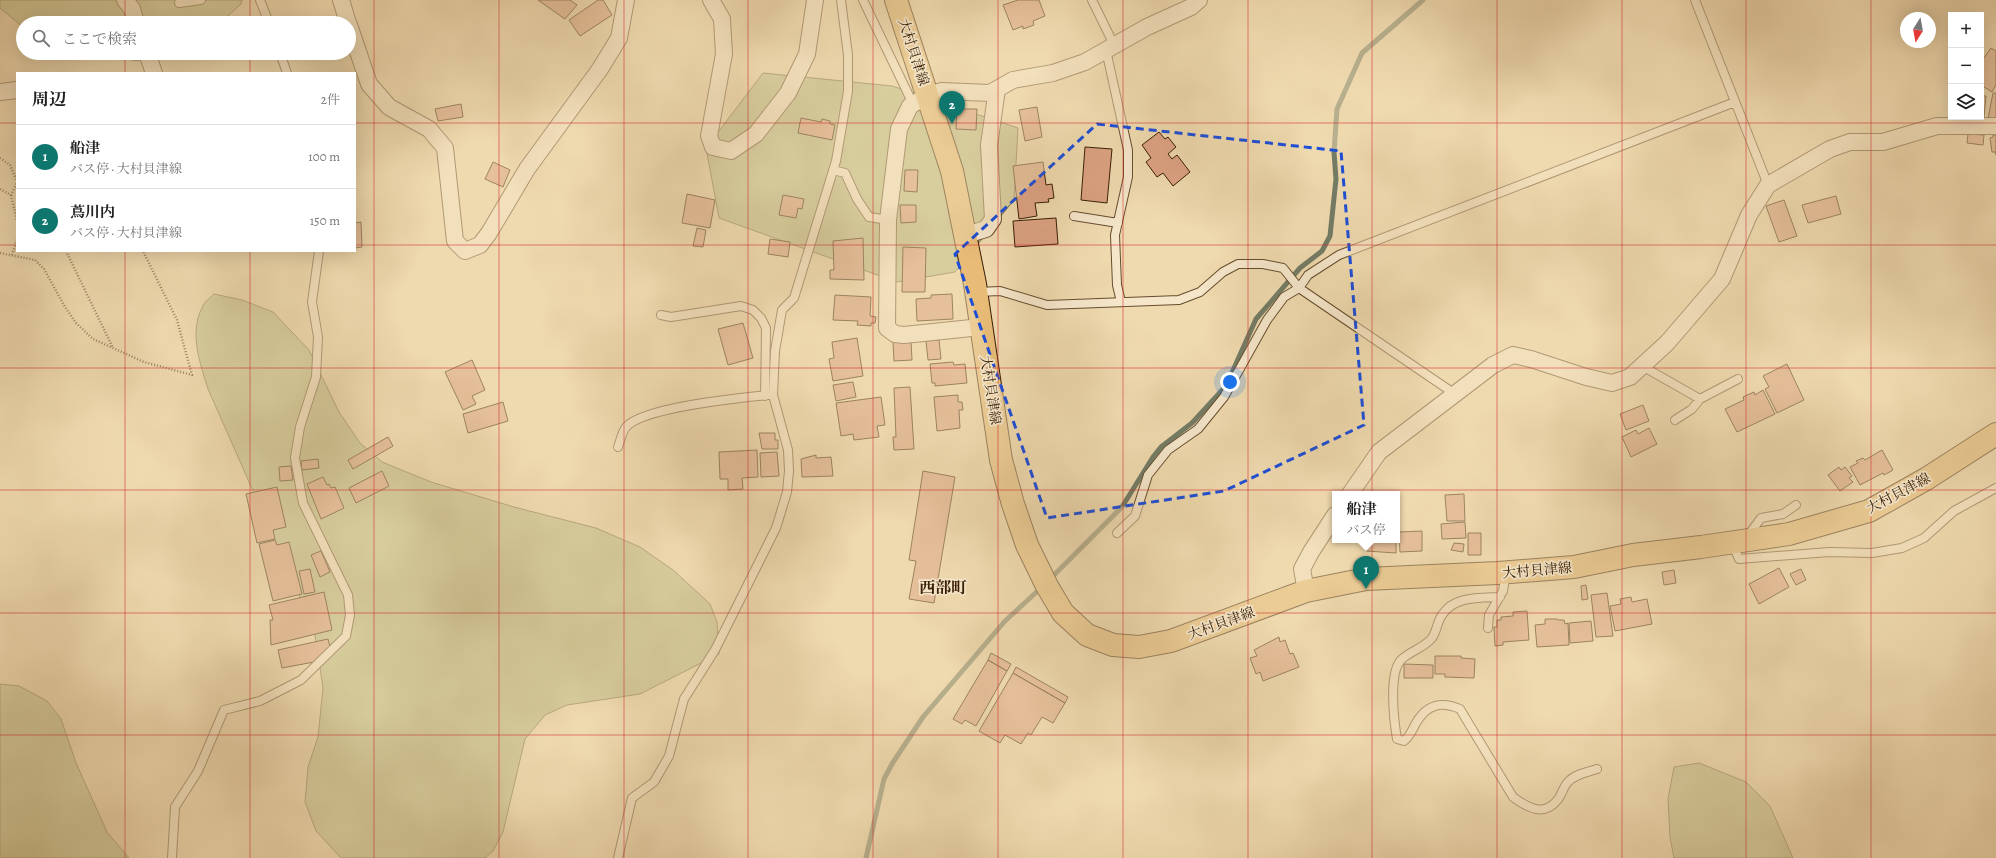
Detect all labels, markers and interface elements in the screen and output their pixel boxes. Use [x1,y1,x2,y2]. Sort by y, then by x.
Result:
north arrow [1900,12,1936,48]
map controls [1948,12,1984,120]
button: + [1948,12,1984,48]
search box [16,16,356,60]
street label: 大村貝津線 [894,16,933,88]
icon: search [30,27,52,49]
text: ここで検索 [62,29,137,49]
button: − [1948,48,1984,84]
button: layers [1948,84,1984,120]
text: 周辺 [32,88,66,111]
text: 2件 [321,91,340,108]
pin: 2 [939,91,965,124]
text: 船津 [70,138,100,158]
text: 1 [43,148,47,165]
text: 100 m [308,148,340,165]
text: バス停 · 大村貝津線 [70,160,182,177]
text: 蔦川内 [70,202,115,222]
text: 2 [42,212,48,229]
text: 150 m [310,212,340,229]
text: バス停 · 大村貝津線 [70,224,182,241]
street label: 大村貝津線 [976,354,1005,426]
your location [1220,372,1240,392]
street label: 大村貝津線 [1863,469,1934,518]
popup [1332,491,1400,543]
text: 船津 [1346,499,1377,519]
text: バス停 [1346,521,1386,538]
pin: 1 [1353,556,1379,589]
street label: 大村貝津線 [1501,558,1573,583]
district label: 西部町 [919,577,967,599]
street label: 大村貝津線 [1185,603,1257,644]

